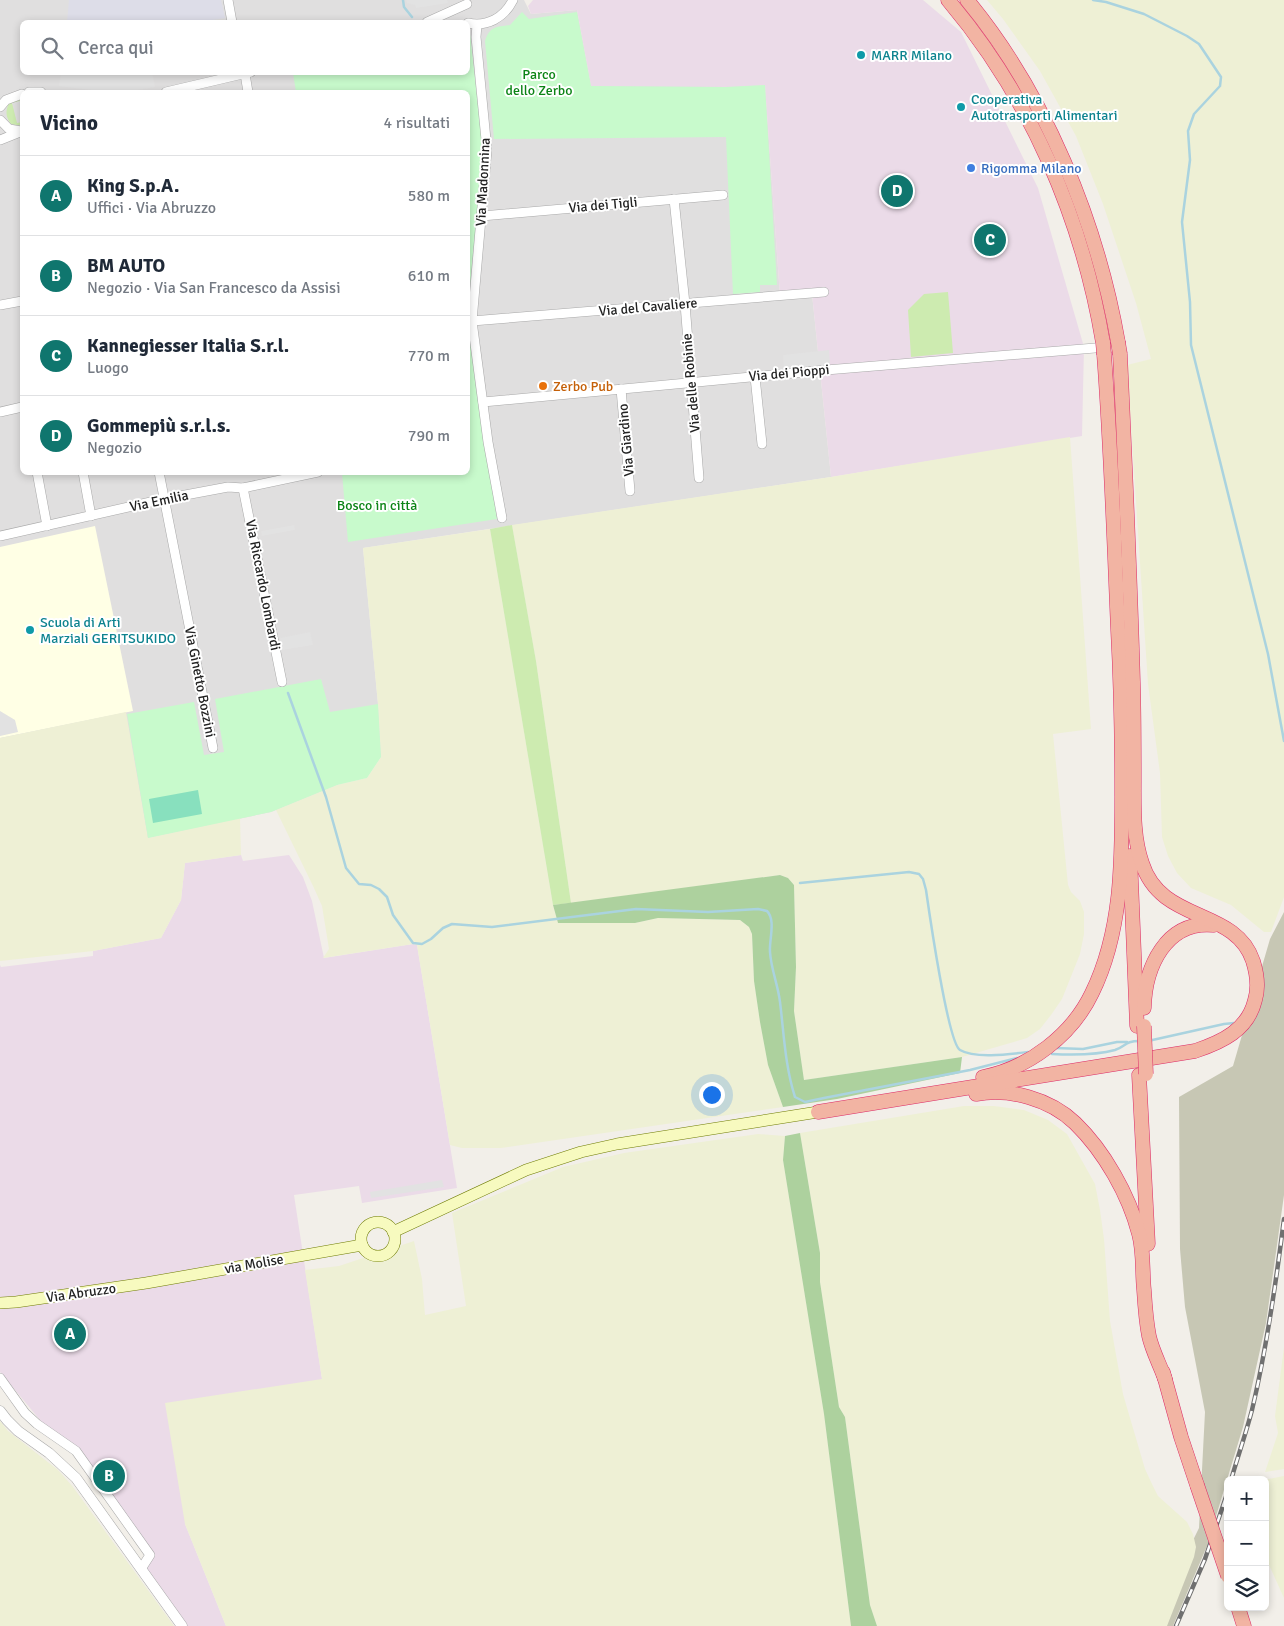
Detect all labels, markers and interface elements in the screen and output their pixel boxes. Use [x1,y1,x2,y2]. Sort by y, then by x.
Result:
search box [20,20,470,75]
icon: search [38,34,66,62]
text: Cerca qui [78,36,154,60]
place label: MARR Milano [871,47,952,64]
marker: MARR Milano [855,49,867,61]
park label: Parco dello Zerbo [505,66,573,99]
place label: Cooperativa Autotrasporti Alimentari [971,91,1117,124]
marker: Cooperativa Autotrasporti Alimentari [955,101,967,113]
text: Vicino [40,110,98,136]
text: 4 risultati [384,113,450,133]
street label: Via Madonnina [472,137,494,227]
place label: Rigomma Milano [981,160,1082,177]
marker: Rigomma Milano [965,162,977,174]
pin: D [881,172,913,210]
text: King S.p.A. [87,174,179,198]
text: A [51,186,61,206]
text: 580 m [408,186,450,206]
street label: Via dei Tigli [568,194,638,216]
text: Uffici · Via Abruzzo [87,198,216,218]
pin: C [974,221,1006,259]
text: BM AUTO [87,254,165,278]
text: B [51,266,61,286]
text: 610 m [408,266,450,286]
text: Negozio · Via San Francesco da Assisi [87,278,340,298]
street label: Via del Cavaliere [598,294,698,320]
street label: Via delle Robinie [678,333,704,433]
text: Kannegiesser Italia S.r.l. [87,334,289,358]
text: C [51,346,61,366]
text: 770 m [408,346,450,366]
text: Luogo [87,358,129,378]
street label: Via dei Pioppi [748,361,830,385]
place label: Zerbo Pub [553,378,613,395]
marker: Zerbo Pub [537,380,549,392]
street label: Via Giardino [614,403,638,477]
text: Gommepiù s.r.l.s. [87,414,231,438]
text: D [51,426,61,446]
text: 790 m [408,426,450,446]
text: Negozio [87,438,142,458]
street label: Via Emilia [128,486,190,516]
park label: Bosco in città [337,497,417,514]
street label: Via Riccardo Lombardi [242,518,284,652]
place label: Scuola di Arti Marziali GERITSUKIDO [40,614,176,647]
marker: Scuola di Arti Marziali GERITSUKIDO [24,624,36,636]
street label: Via Ginetto Bozzini [181,625,219,739]
your location [699,1082,725,1108]
street label: via Molise [223,1250,285,1278]
street label: Via Abruzzo [45,1280,117,1306]
pin: A [54,1315,86,1353]
pin: B [93,1457,125,1495]
map controls [1224,1476,1269,1611]
button: + [1224,1476,1269,1521]
button: − [1224,1521,1269,1566]
button: layers [1224,1566,1269,1611]

